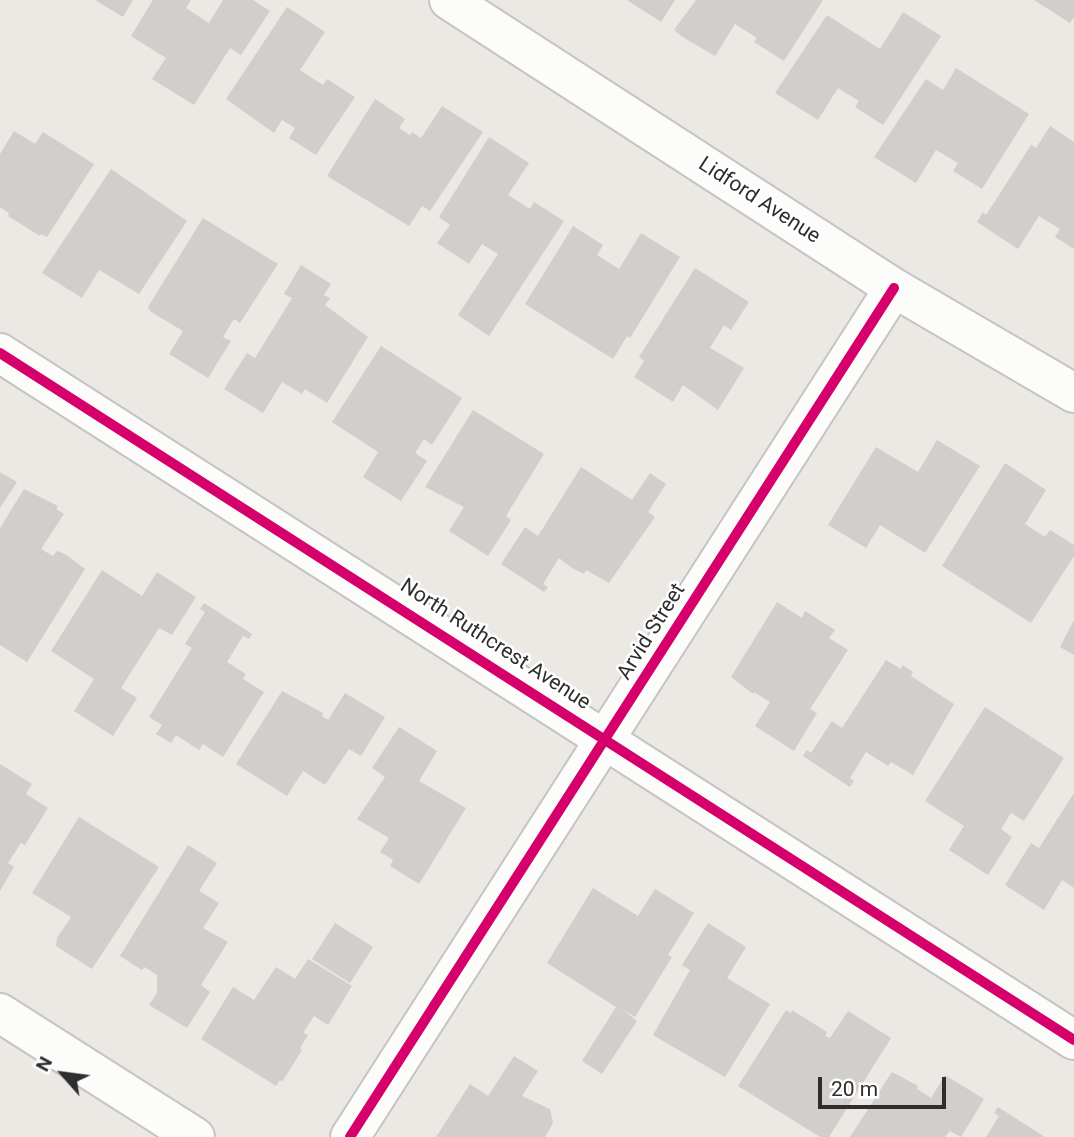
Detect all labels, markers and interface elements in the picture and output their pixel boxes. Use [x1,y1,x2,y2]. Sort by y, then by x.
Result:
street label: Lidford Avenue [693,152,825,250]
street label: North Ruthcrest Avenue [395,574,595,716]
street label: Arvid Street [613,579,691,685]
north arrow [28,1039,98,1109]
text: N [31,1053,57,1075]
scale bar [822,1064,950,1108]
text: 20 m [831,1077,878,1101]

